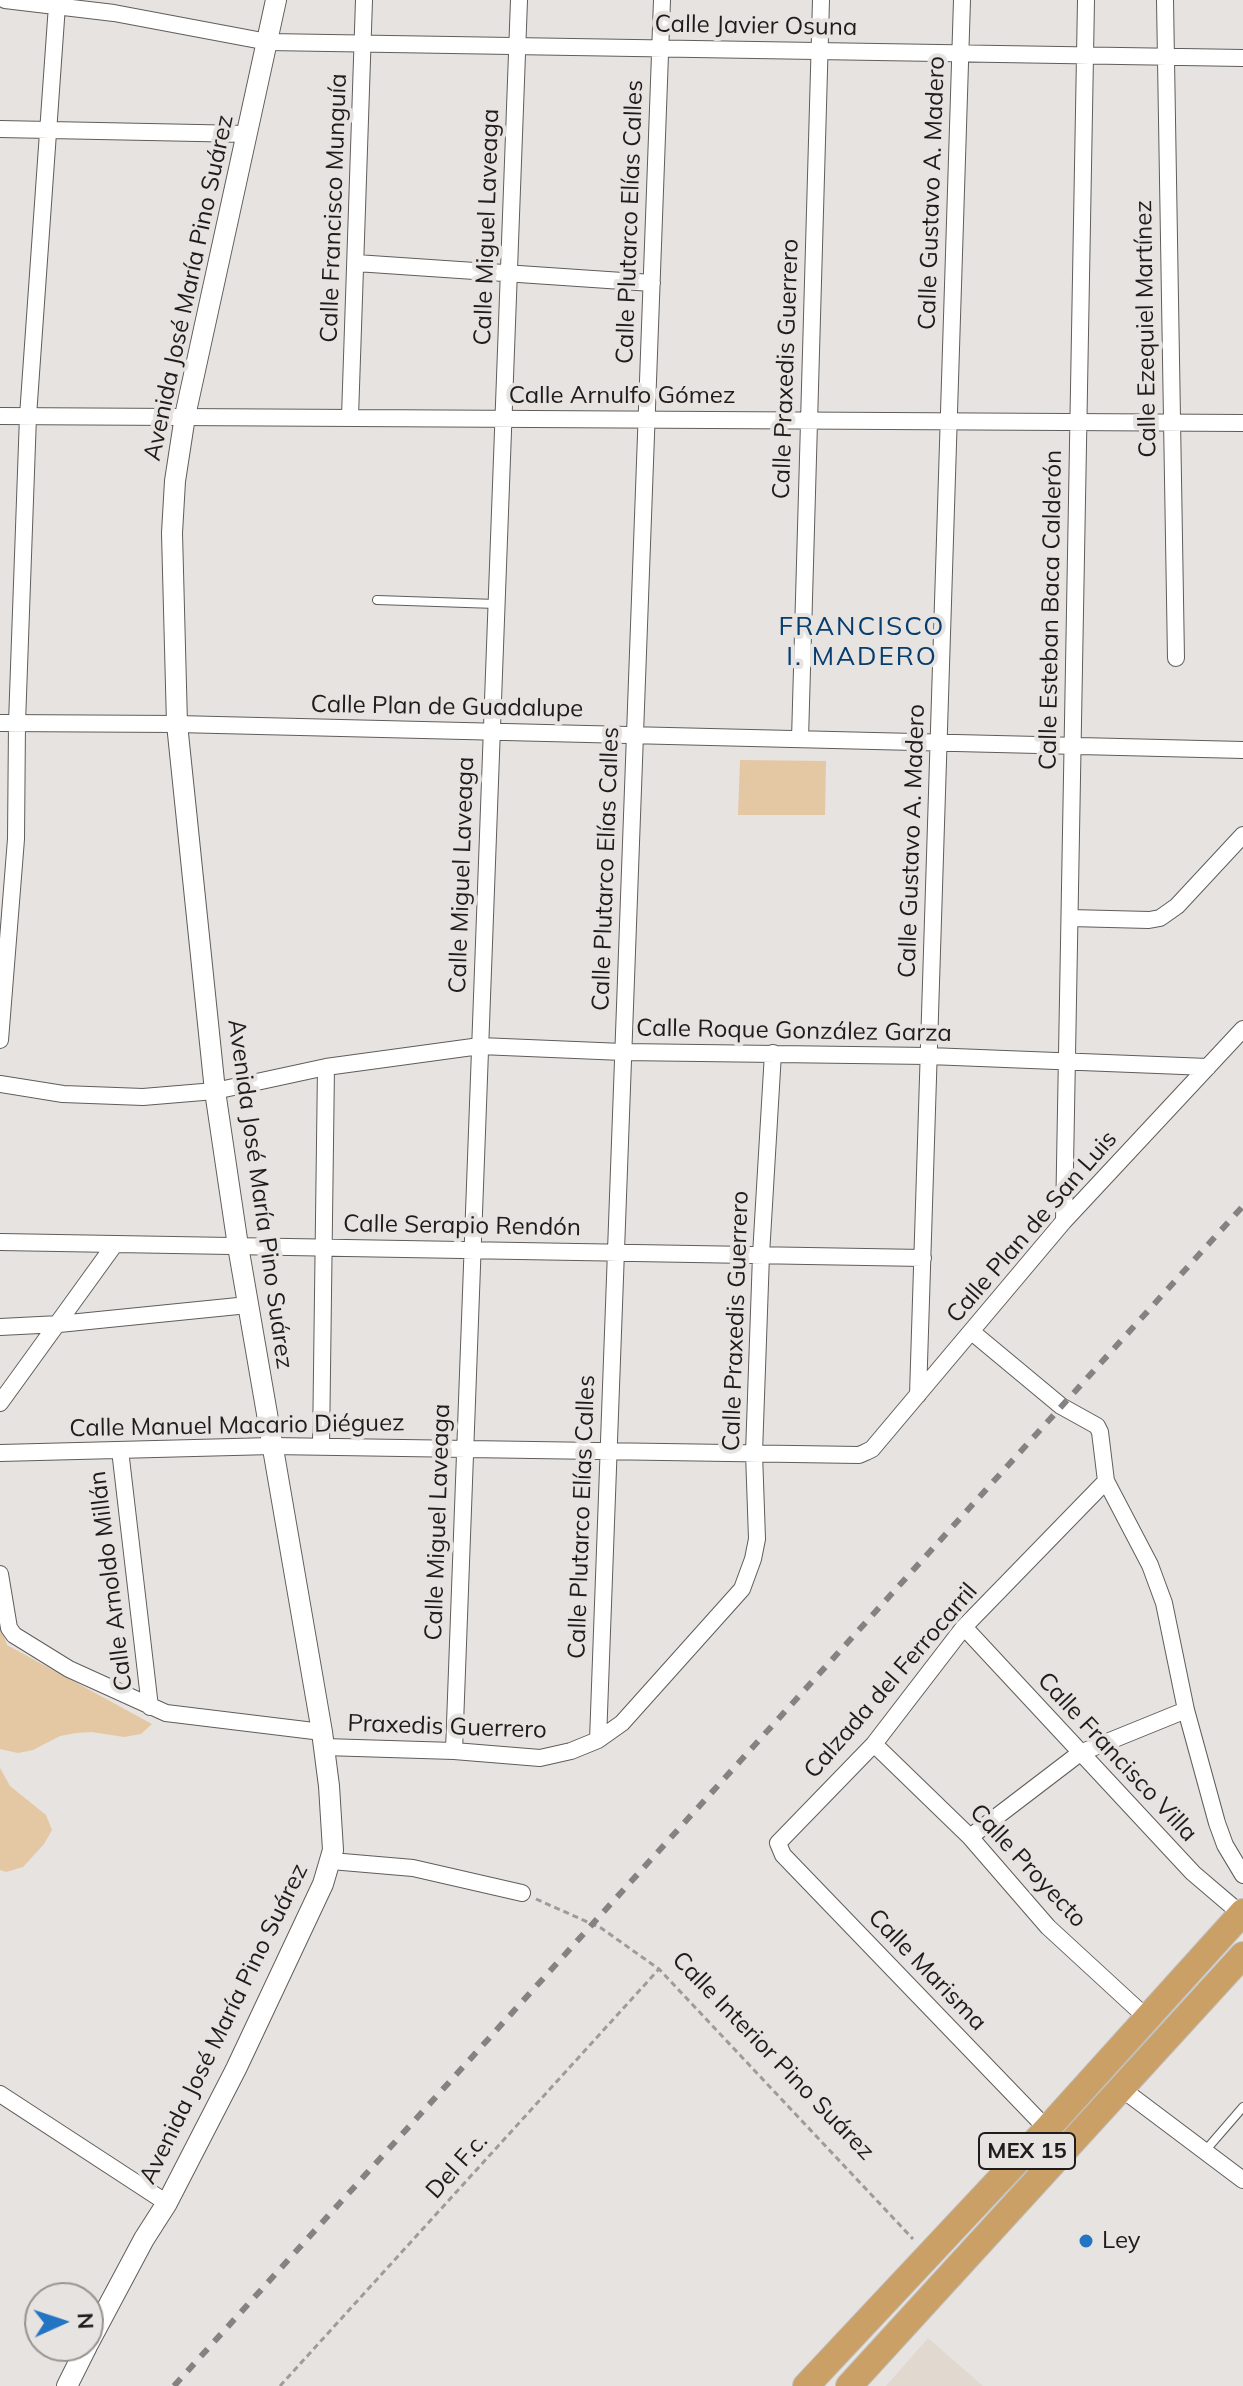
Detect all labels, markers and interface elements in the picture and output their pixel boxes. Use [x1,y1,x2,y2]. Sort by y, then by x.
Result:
street label: Calle Javier Osuna [654,10,858,42]
street label: Calle Gustavo A. Madero [913,56,951,330]
street label: Calle Francisco Munguía [315,73,353,343]
street label: Calle Plutarco Elías Calles [611,79,649,365]
street label: Calle Miguel Laveaga [468,108,506,346]
street label: Avenida José María Pino Suárez [138,112,240,464]
street label: Calle Ezequiel Martínez [1129,200,1163,458]
street label: Calle Praxedis Guerrero [767,238,805,500]
street label: Calle Arnulfo Gómez [509,382,735,410]
street label: Calle Esteban Baca Calderón [1034,450,1068,770]
district label: FRANCISCO I. MADERO [779,611,945,672]
street label: Calle Plan de Guadalupe [310,690,584,724]
street label: Calle Gustavo A. Madero [893,704,931,978]
street label: Calle Plutarco Elías Calles [587,726,625,1012]
street label: Calle Miguel Laveaga [443,756,481,994]
street label: Calle Roque González Garza [636,1014,952,1048]
street label: Avenida José María Pino Suárez [221,1017,299,1371]
street label: Calle Plan de San Luis [941,1125,1123,1329]
street label: Calle Praxedis Guerrero [717,1190,755,1452]
street label: Calle Serapio Rendón [343,1210,581,1242]
street label: Calle Plutarco Elías Calles [563,1374,601,1660]
street label: Calle Miguel Laveaga [419,1403,457,1641]
street label: Calle Manuel Macario Diéguez [69,1409,405,1443]
street label: Calle Arnoldo Millán [83,1469,139,1693]
street label: Calzada del Ferrocarril [798,1577,984,1785]
street label: Calle Francisco Villa [1031,1666,1203,1848]
street label: Praxedis Guerrero [347,1709,547,1745]
street label: Calle Proyecto [964,1798,1092,1934]
street label: Avenida José María Pino Suárez [134,1859,314,2189]
street label: Calle Marisma [862,1903,992,2037]
street label: Calle Interior Pino Suárez [666,1946,880,2166]
street label: Del F.c. [420,2127,494,2205]
road number: MEX 15 [979,2133,1075,2169]
place label: Ley [1102,2227,1141,2255]
marker: Ley [1077,2232,1095,2250]
north arrow [24,2282,104,2362]
text: N [72,2312,100,2330]

